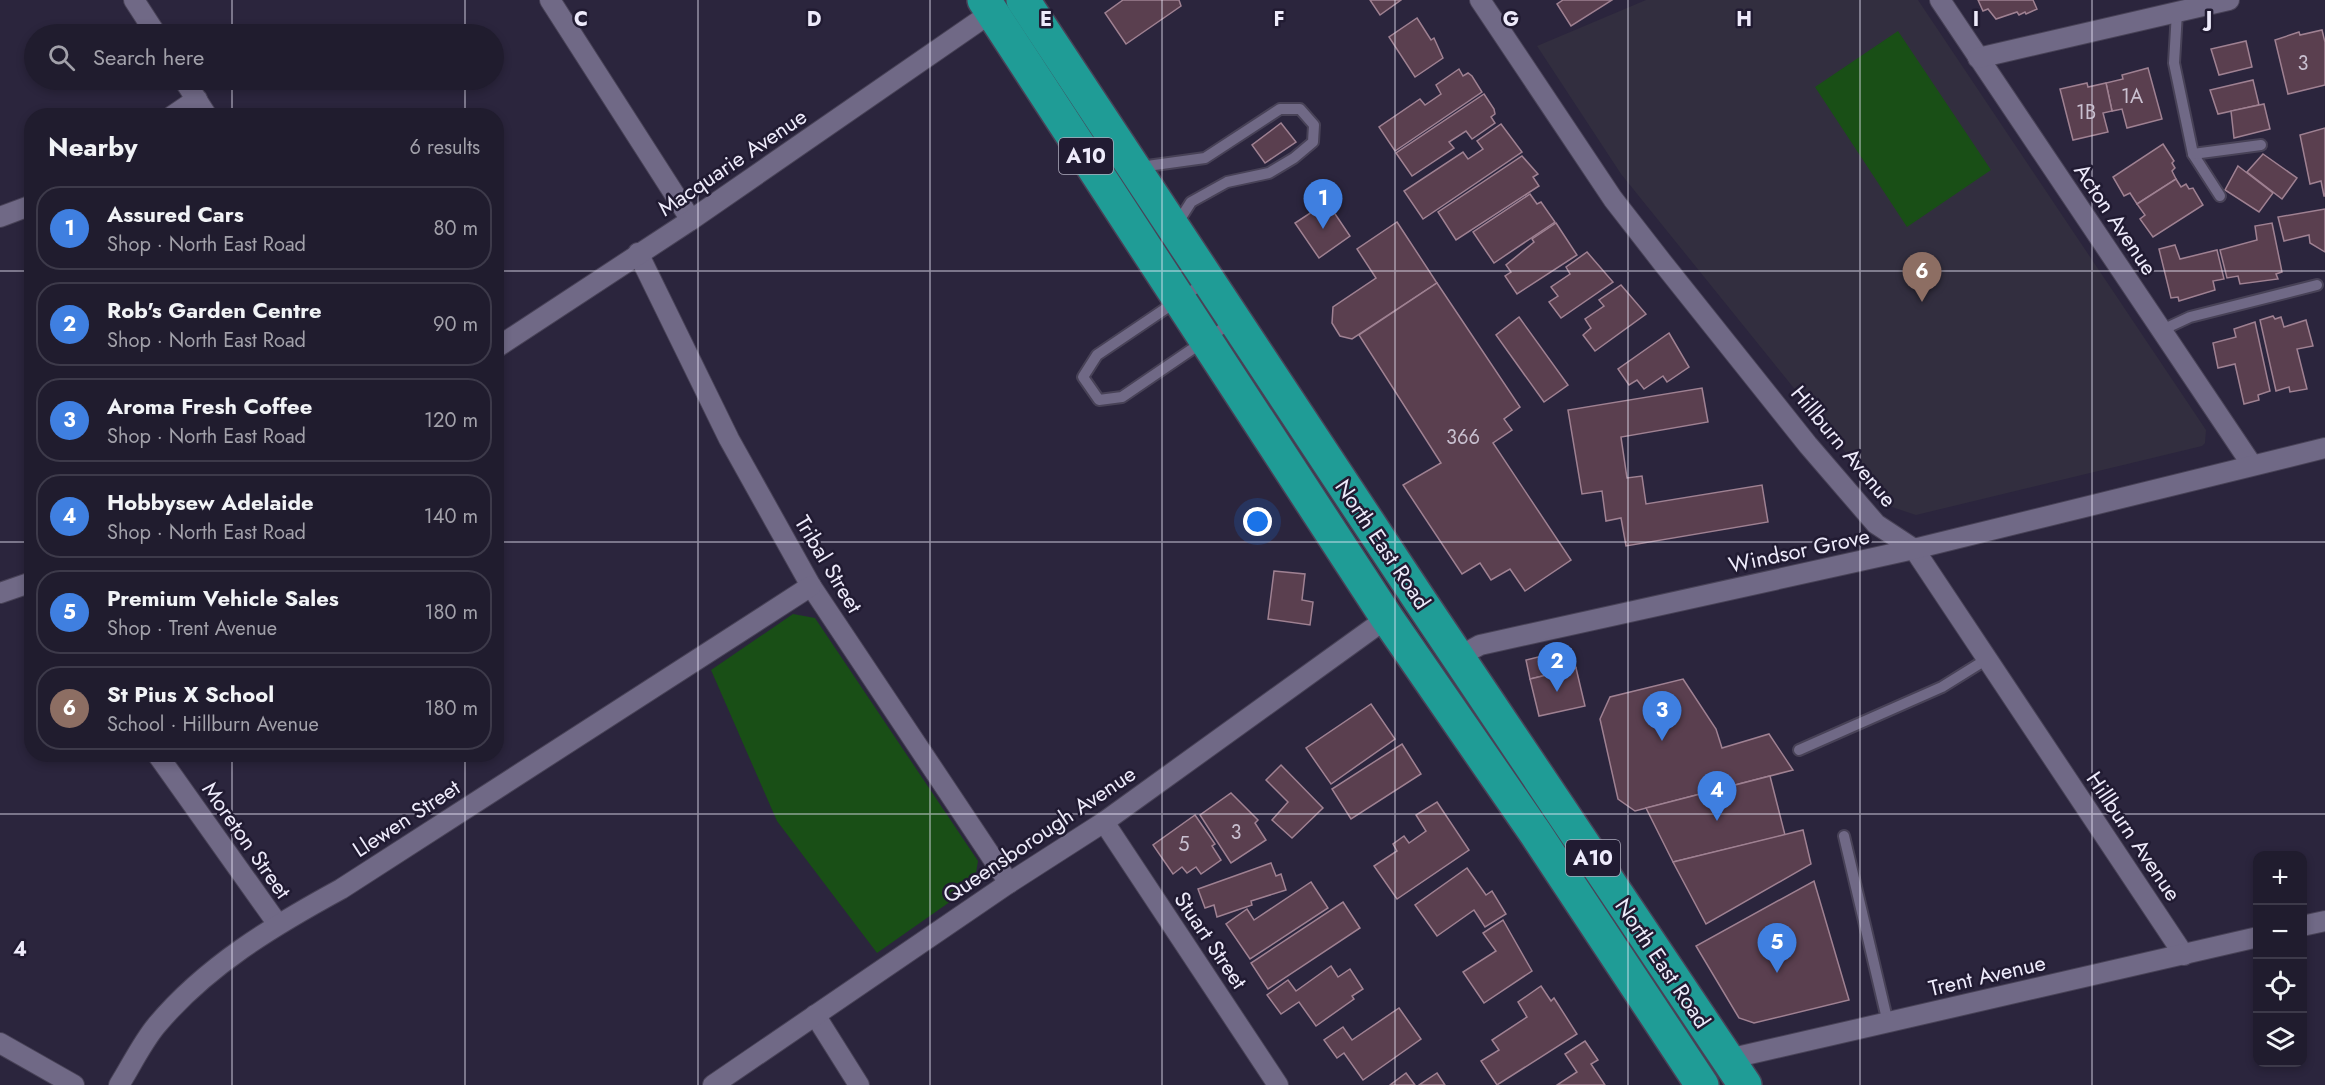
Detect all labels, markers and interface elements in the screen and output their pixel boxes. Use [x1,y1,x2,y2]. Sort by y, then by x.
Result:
text: C [574,5,588,34]
text: D [807,5,821,34]
text: E [1040,5,1052,34]
text: F [1273,5,1285,34]
text: G [1503,5,1519,34]
text: H [1736,5,1752,34]
text: I [1973,5,1979,34]
text: J [2202,5,2212,34]
search box [24,24,504,90]
icon: search [45,41,78,74]
text: Search here [93,41,204,73]
house number: 3 [2298,49,2309,78]
house number: 1A [2121,82,2144,111]
house number: 1B [2076,98,2096,127]
street label: Macquarie Avenue [651,100,813,224]
text: Nearby [48,128,137,166]
text: 6 results [410,133,480,162]
road number: A10 [1059,138,1113,174]
street label: Acton Avenue [2067,157,2165,281]
pin: 1 [1304,180,1342,229]
text: Assured Cars [107,198,244,230]
text: 1 [64,214,75,243]
text: 80 m [433,214,478,243]
text: Shop · North East Road [107,230,306,259]
pin: 6 [1902,252,1942,302]
text: Rob's Garden Centre [107,294,322,326]
text: 2 [63,310,76,339]
text: 90 m [433,310,478,339]
text: Shop · North East Road [107,326,306,355]
street label: Hillburn Avenue [1784,378,1904,514]
text: Aroma Fresh Coffee [107,390,312,422]
text: 3 [63,406,76,435]
text: 120 m [424,406,478,435]
text: Shop · North East Road [107,422,306,451]
house number: 366 [1446,423,1480,452]
street label: North East Road [1328,472,1438,616]
text: Hobbysew Adelaide [107,486,314,518]
text: 4 [63,502,76,531]
text: 140 m [424,502,478,531]
your location [1243,507,1272,536]
street label: Tribal Street [787,509,871,620]
text: Shop · North East Road [107,518,306,547]
street label: Windsor Grove [1726,519,1872,581]
text: Premium Vehicle Sales [107,582,339,614]
text: 5 [63,598,76,627]
text: 180 m [424,598,478,627]
text: Shop · Trent Avenue [107,614,277,643]
pin: 2 [1538,642,1576,692]
text: St Pius X School [107,678,274,710]
pin: 3 [1642,692,1682,741]
text: 6 [63,694,76,723]
text: 180 m [424,694,478,723]
text: School · Hillburn Avenue [107,710,319,739]
street label: Queensborough Avenue [936,757,1142,911]
street label: Hillburn Avenue [2079,765,2189,907]
street label: Llewen Street [346,771,467,865]
pin: 4 [1698,772,1736,821]
street label: Moreton Street [195,775,300,906]
house number: 3 [1231,818,1242,847]
house number: 5 [1178,830,1190,859]
road number: A10 [1566,840,1620,876]
map controls [2253,851,2307,1067]
button: + [2253,851,2307,905]
street label: Stuart Street [1167,885,1256,996]
street label: North East Road [1608,891,1718,1035]
button: − [2253,905,2307,959]
pin: 5 [1758,924,1796,973]
text: 4 [13,935,27,964]
street label: Trent Avenue [1925,946,2049,1004]
button: locate [2253,959,2307,1013]
button: layers [2253,1013,2307,1067]

